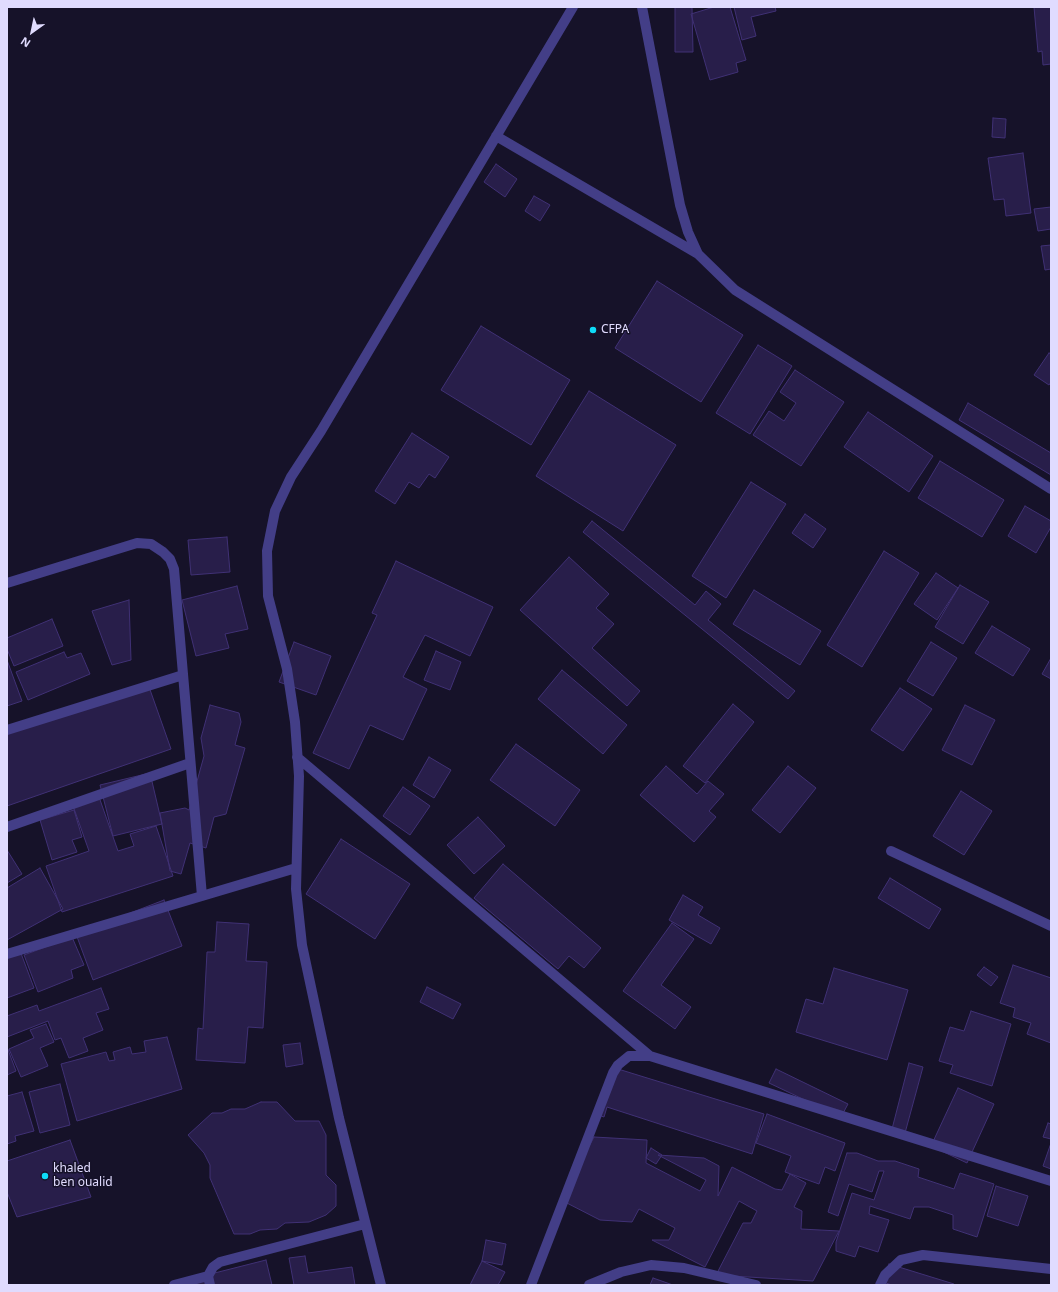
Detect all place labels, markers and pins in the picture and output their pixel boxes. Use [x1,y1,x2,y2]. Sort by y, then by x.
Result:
place label: CFPA [601,323,629,337]
marker: CFPA [588,325,598,335]
place label: khaled ben oualid [53,1162,113,1190]
marker: khaled ben oualid [40,1171,50,1181]

